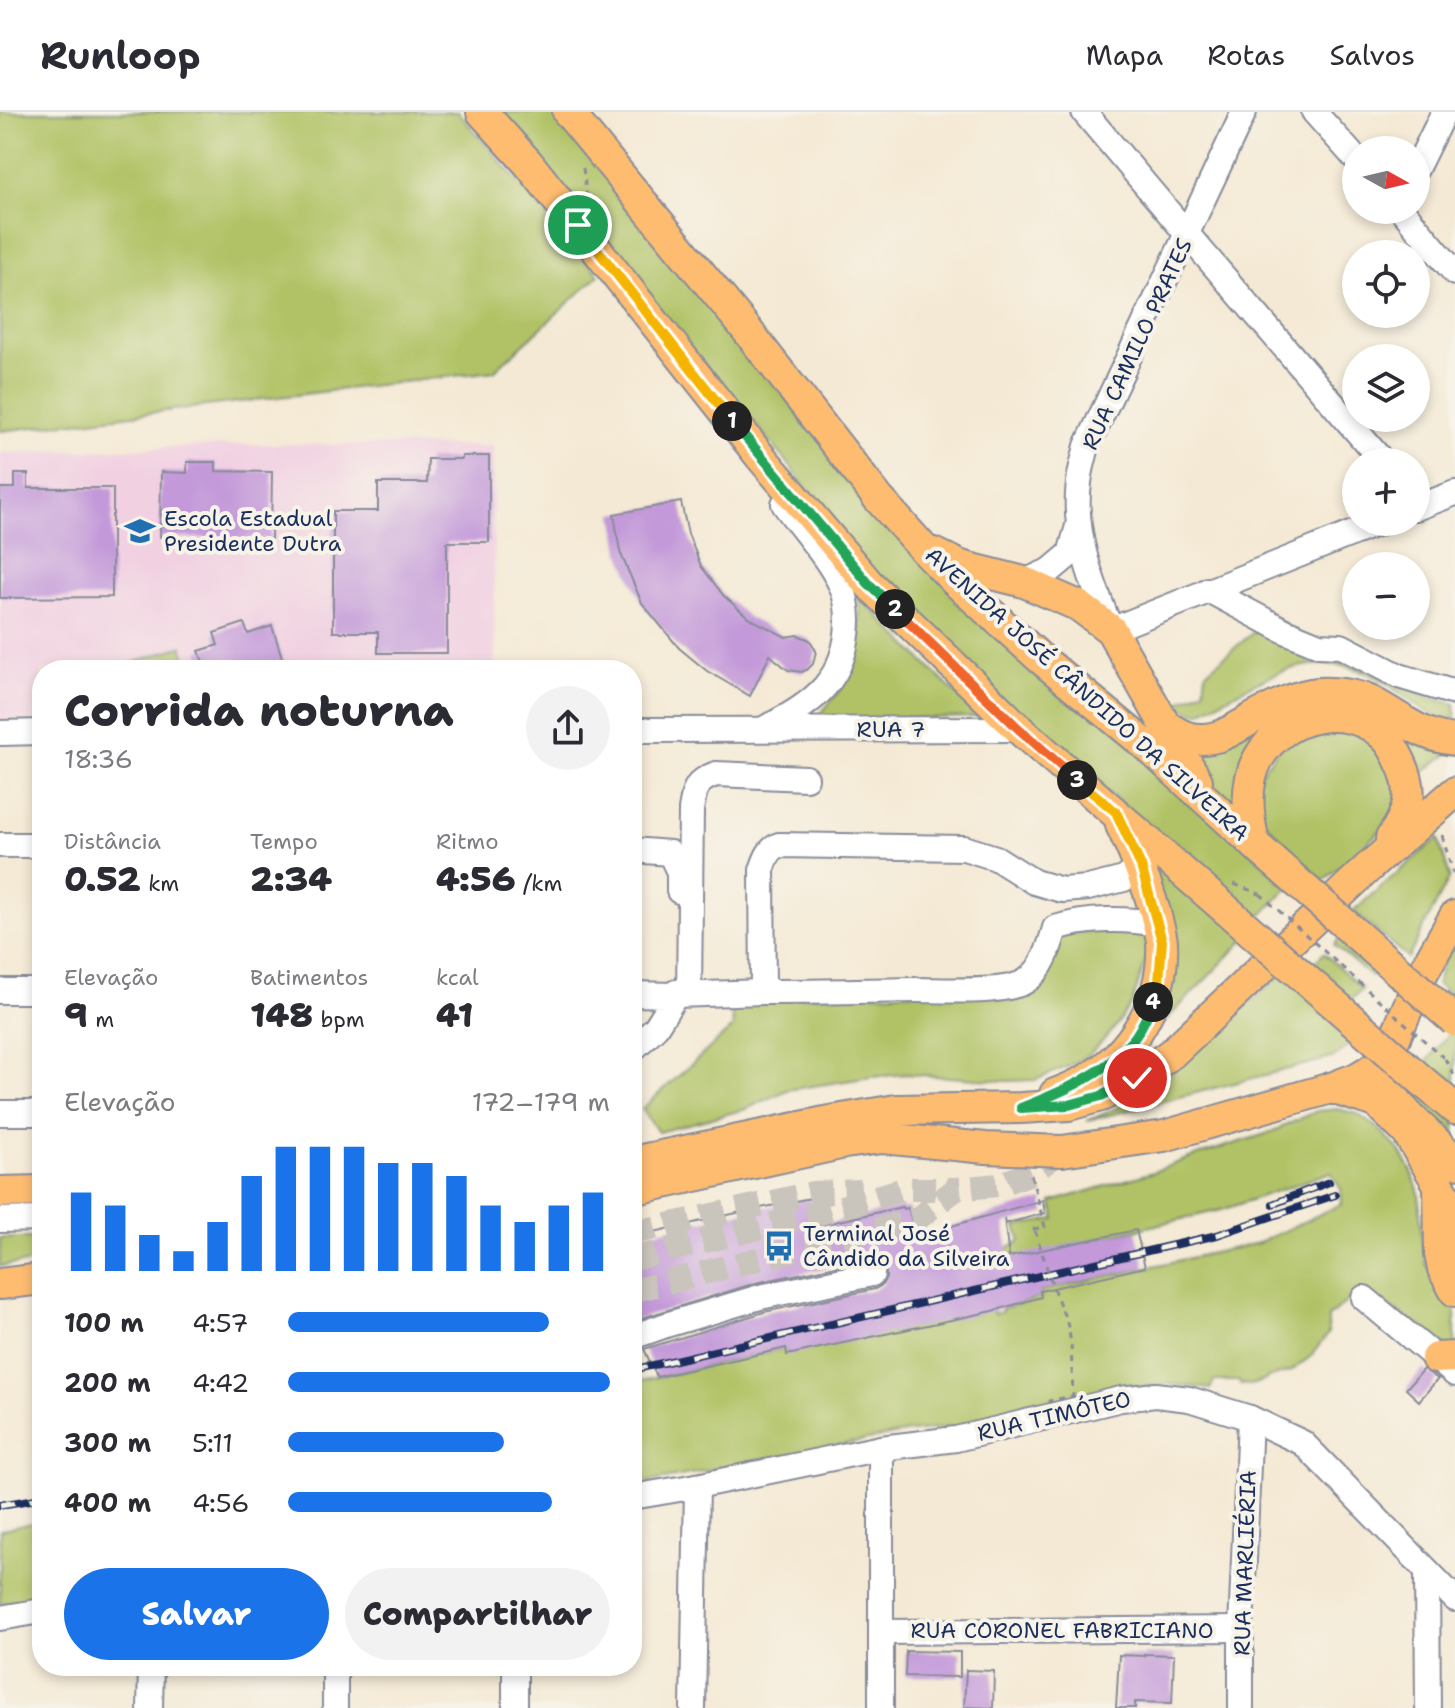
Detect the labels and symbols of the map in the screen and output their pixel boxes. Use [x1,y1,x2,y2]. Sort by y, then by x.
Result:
north arrow [1342,136,1430,224]
pin [544,191,612,259]
street label: RUA CAMILO PRATES [1075,234,1199,454]
pin: 1 [712,401,752,441]
place label: Escola Estadual Presidente Dutra [164,504,342,558]
school or university icon: Escola Estadual Presidente Dutra [123,514,157,548]
street label: AVENIDA JOSÉ CÂNDIDO DA SILVEIRA [919,541,1255,847]
pin: 2 [875,589,915,629]
street label: RUA 7 [857,715,925,744]
pin: 3 [1057,760,1097,800]
pin: 4 [1133,982,1173,1022]
pin [1103,1044,1171,1112]
place label: Terminal José Cândido da Silveira [803,1219,1010,1273]
bus stop icon: Terminal José Cândido da Silveira [762,1229,796,1263]
street label: RUA TIMÓTEO [975,1384,1133,1448]
street label: RUA MARLIÉRIA [1227,1470,1263,1656]
street label: RUA CORONEL FABRICIANO [910,1616,1214,1645]

